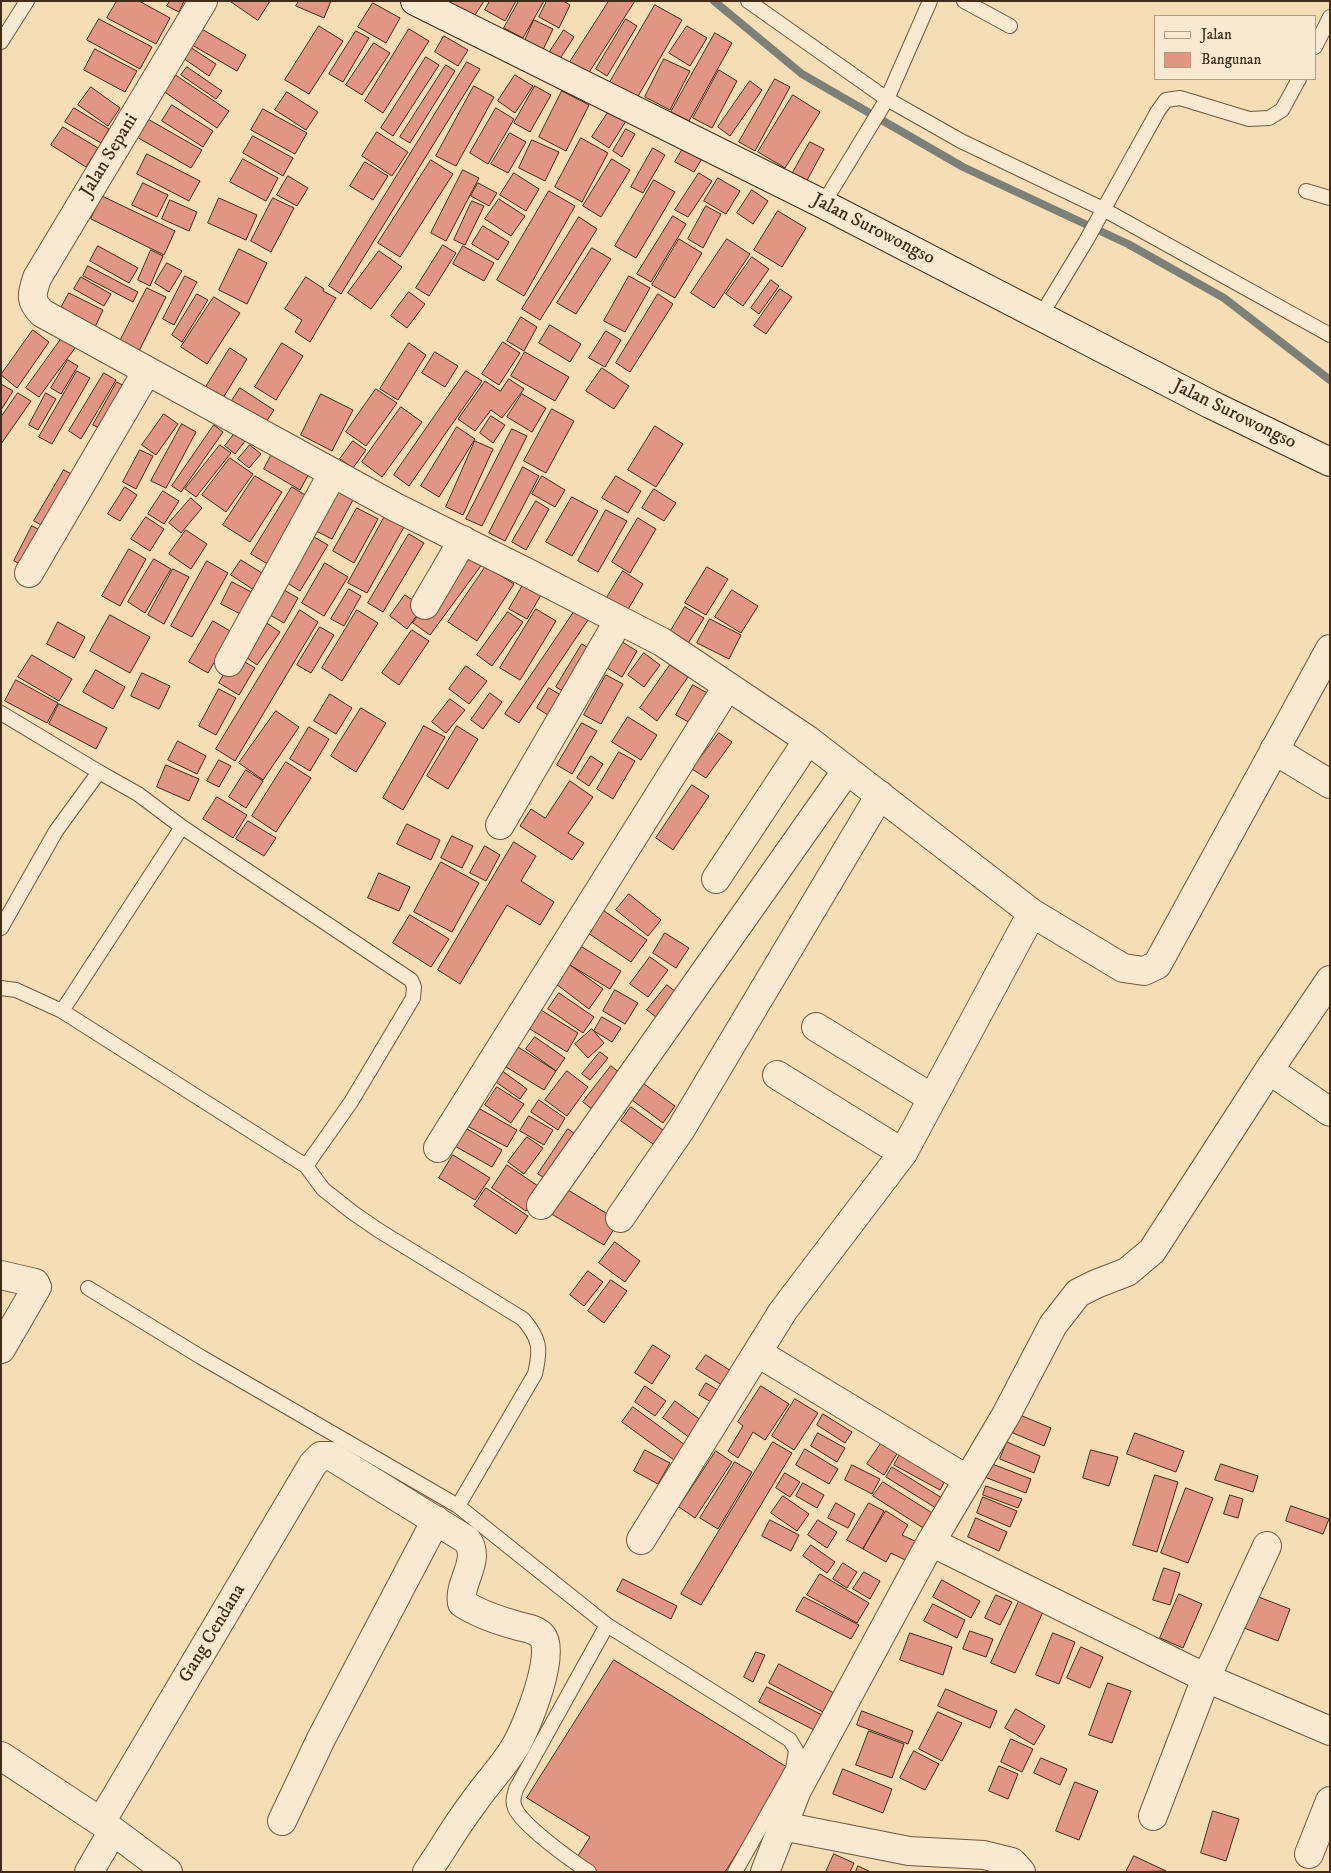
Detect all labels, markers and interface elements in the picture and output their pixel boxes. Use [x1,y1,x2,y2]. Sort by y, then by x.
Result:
legend [1154,15,1316,80]
text: Jalan [1201,25,1232,44]
text: Bangunan [1201,50,1261,69]
street label: Jalan Sepani [76,110,144,202]
street label: Jalan Surowongso [808,189,938,271]
street label: Jalan Surowongso [1169,375,1299,455]
street label: Gang Cendana [175,1581,251,1687]

